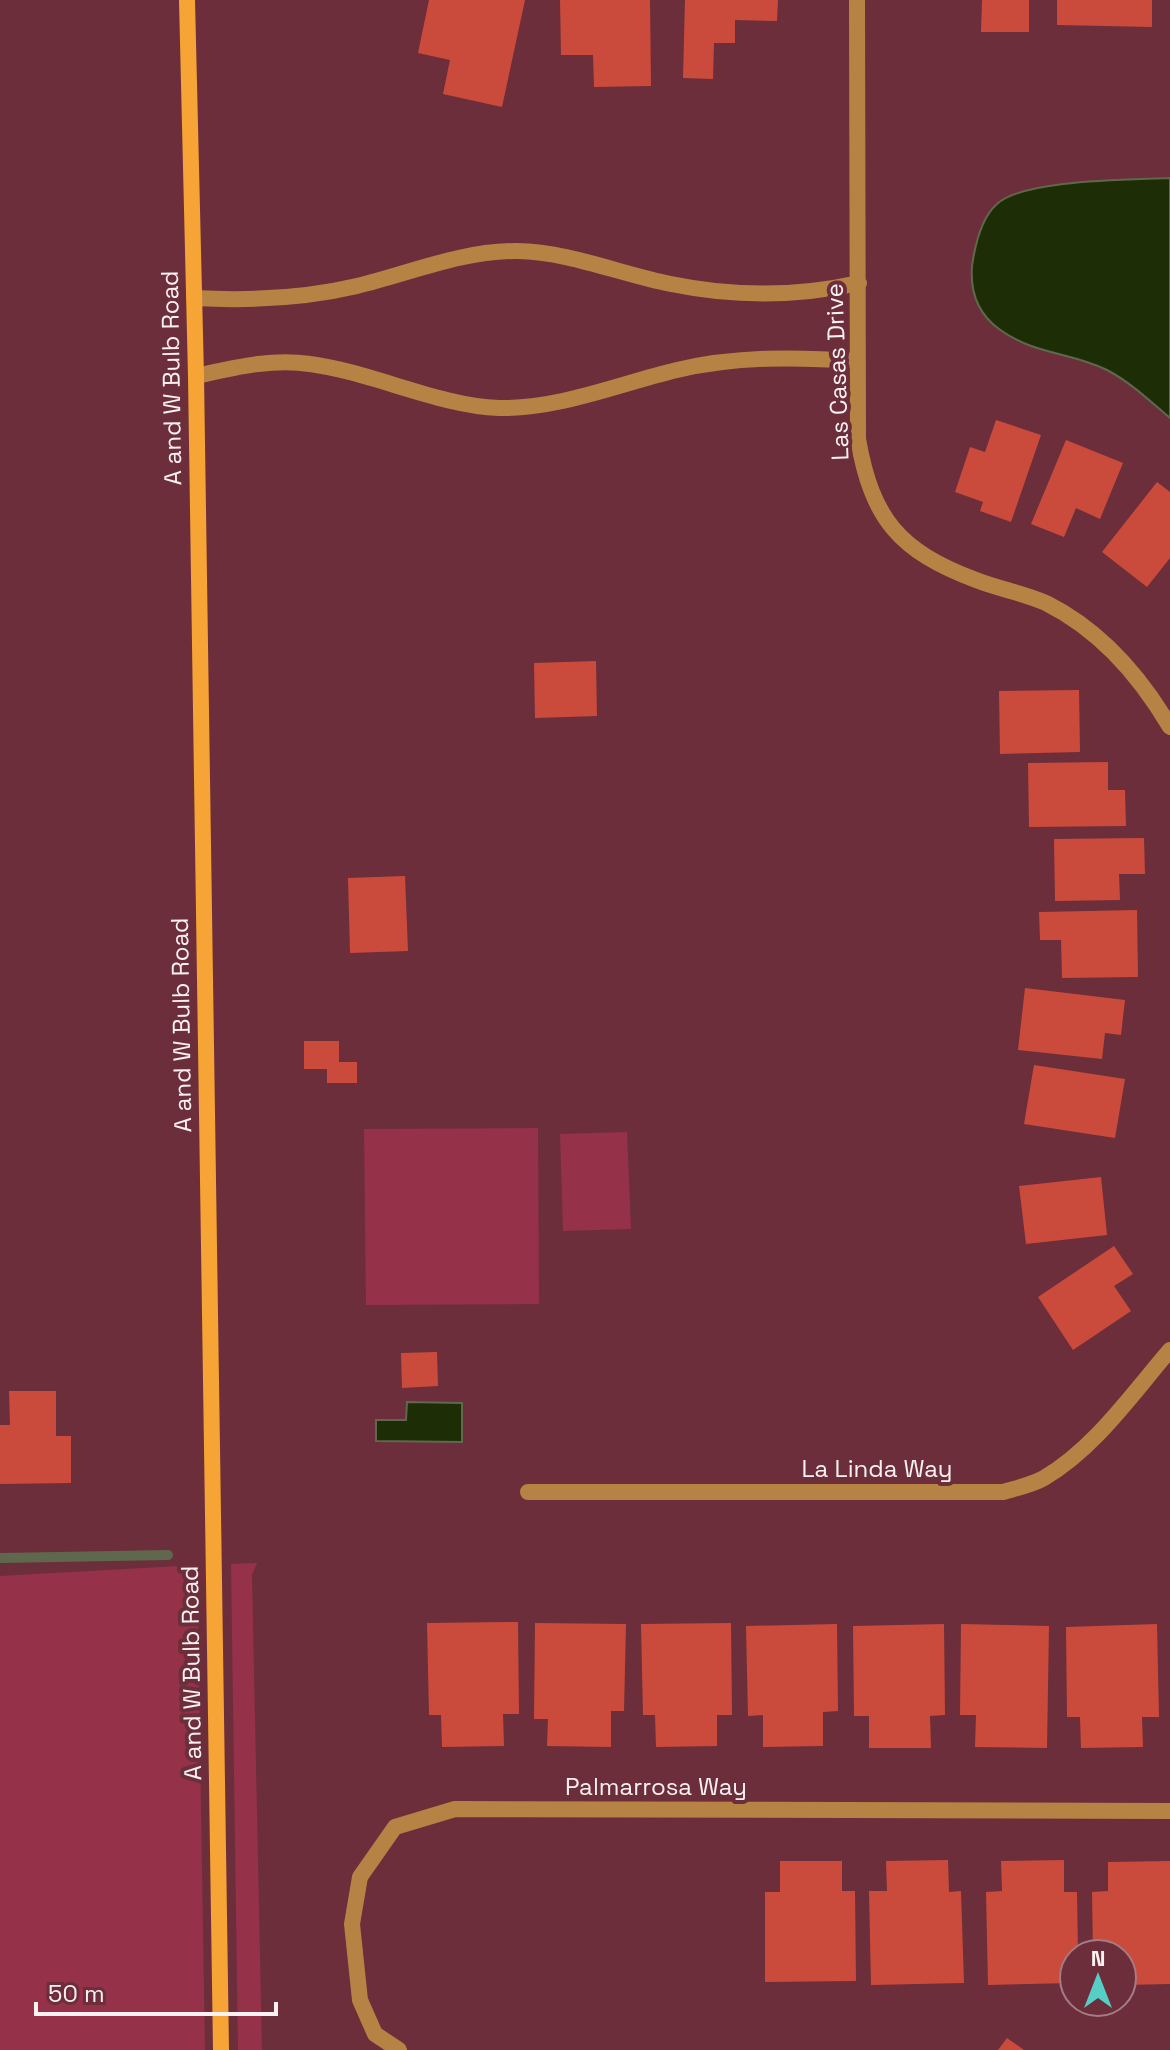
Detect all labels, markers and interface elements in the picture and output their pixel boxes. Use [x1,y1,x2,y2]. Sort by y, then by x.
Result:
street label: A and W Bulb Road [154,270,188,486]
street label: Las Casas Drive [818,283,856,461]
street label: A and W Bulb Road [164,917,198,1133]
street label: La Linda Way [802,1453,952,1484]
street label: A and W Bulb Road [174,1565,208,1781]
street label: Palmarrosa Way [565,1771,747,1802]
north arrow [1058,1938,1138,2018]
text: N [1091,1944,1105,1972]
scale bar [36,1966,276,2016]
text: 50 m [48,1978,105,2009]

